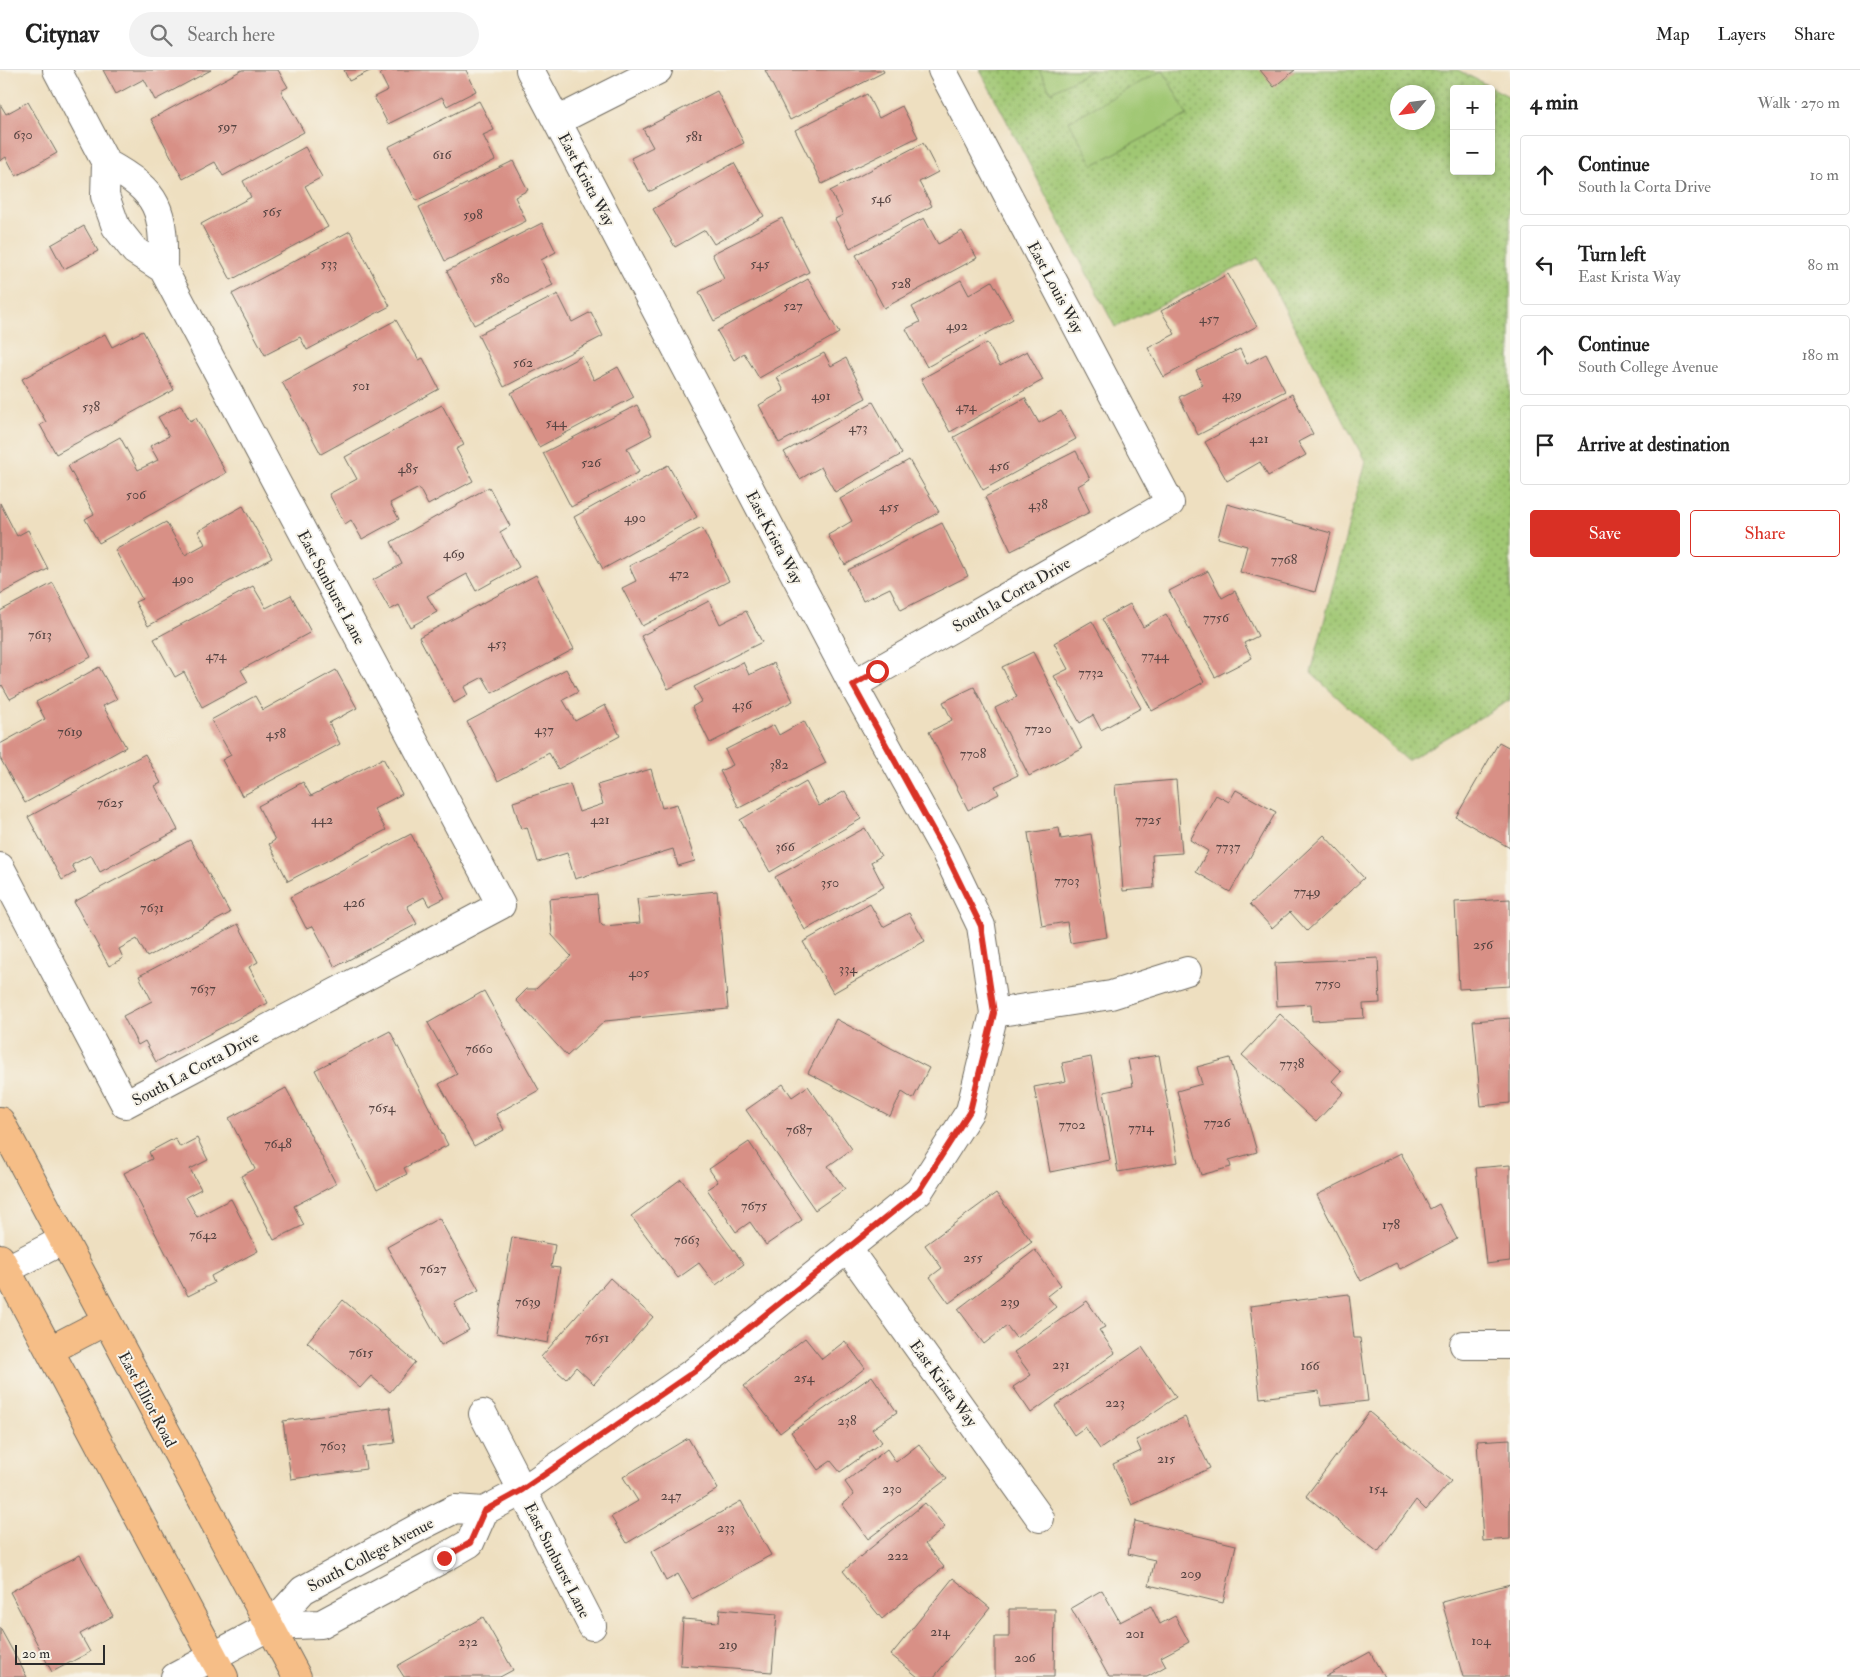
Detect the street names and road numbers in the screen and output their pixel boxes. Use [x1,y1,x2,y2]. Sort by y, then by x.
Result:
street label: East Krista Way [553,130,619,230]
street label: East Louis Way [1023,238,1088,338]
street label: East Krista Way [741,488,807,588]
street label: East Sunburst Lane [293,527,370,648]
street label: South la Corta Drive [949,553,1074,637]
street label: South La Corta Drive [129,1027,262,1111]
street label: East Krista Way [905,1336,982,1432]
street label: East Elliot Road [113,1348,181,1451]
street label: East Sunburst Lane [519,1500,595,1622]
street label: South College Avenue [304,1513,437,1597]

